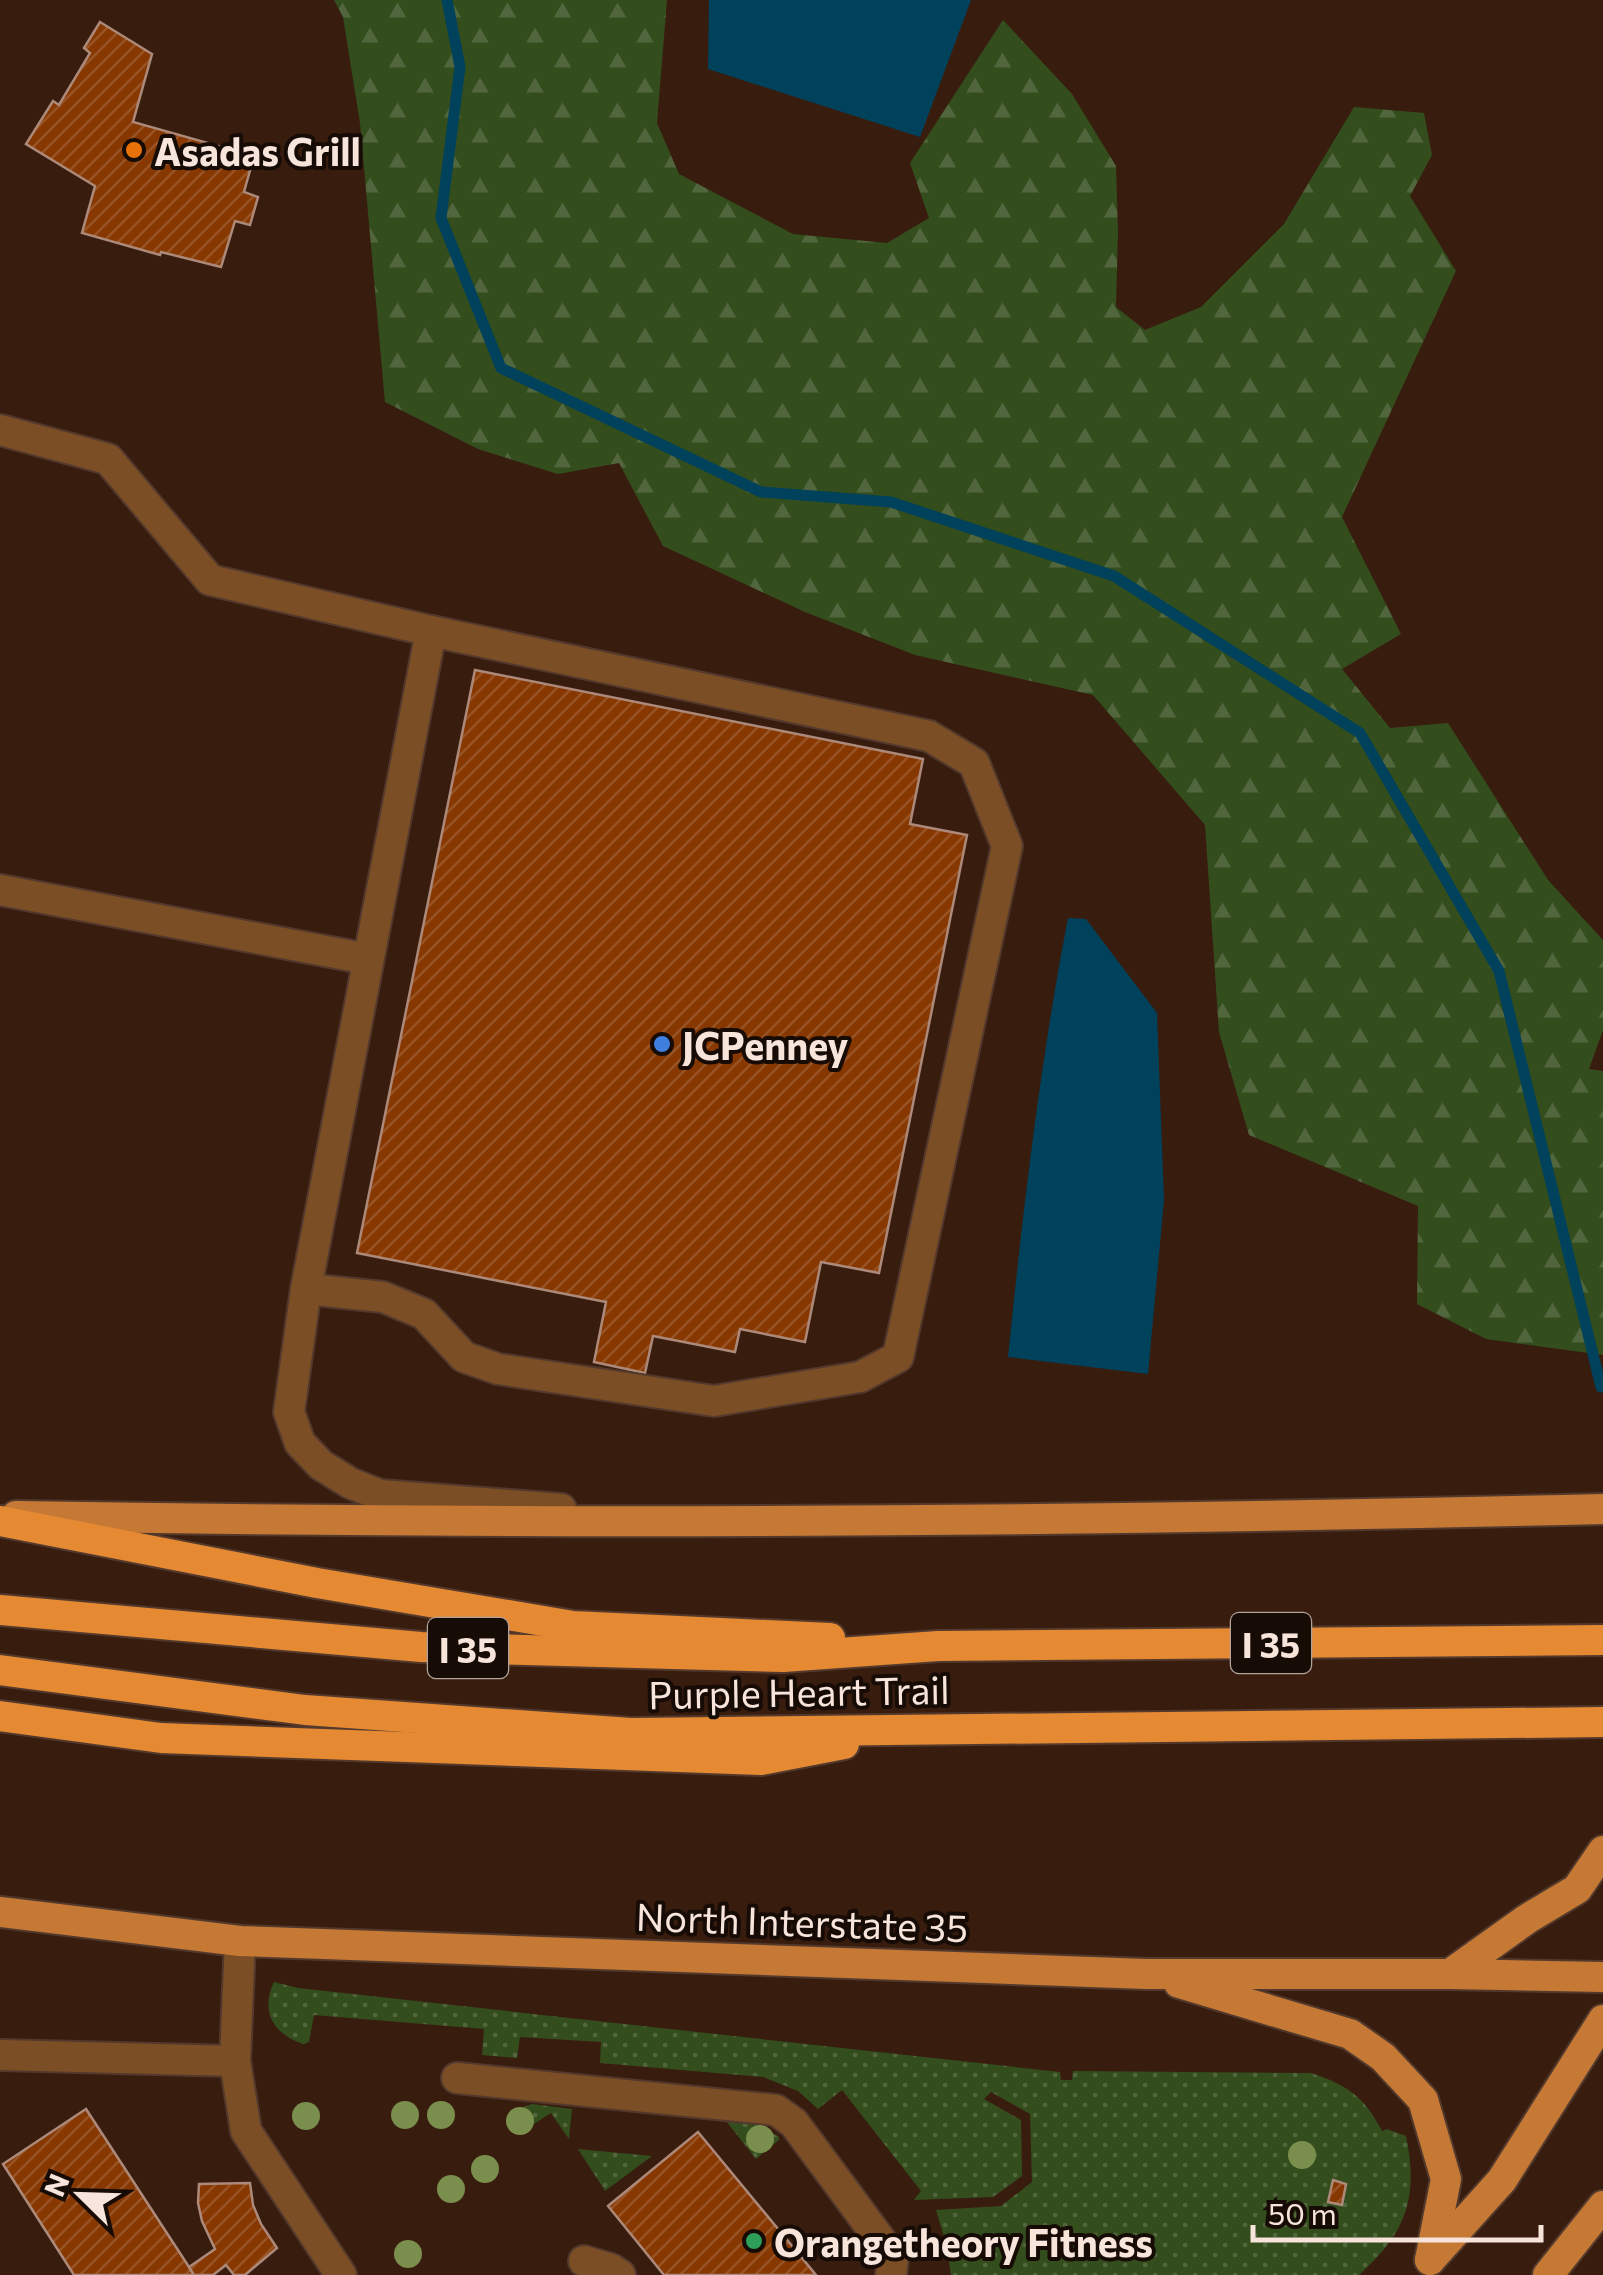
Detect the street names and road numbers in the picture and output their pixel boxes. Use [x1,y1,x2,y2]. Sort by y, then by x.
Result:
road number: I 35 [1231,1613,1311,1673]
road number: I 35 [428,1618,508,1678]
street label: Purple Heart Trail [648,1665,950,1717]
street label: North Interstate 35 [635,1892,969,1950]

